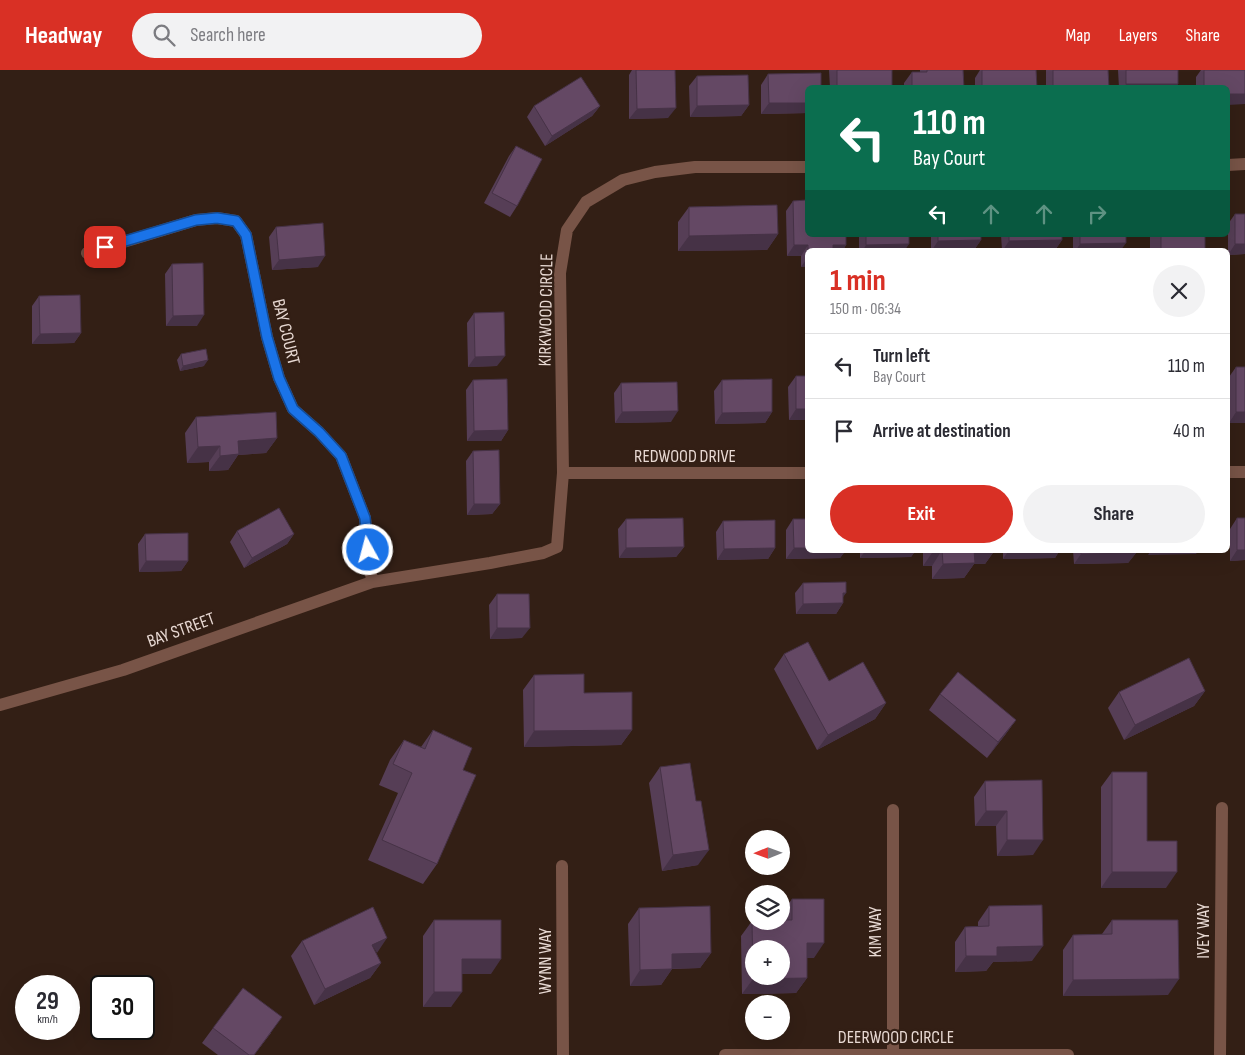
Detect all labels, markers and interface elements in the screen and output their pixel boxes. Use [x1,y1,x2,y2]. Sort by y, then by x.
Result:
search box [132,13,482,58]
text: Headway [25,21,102,50]
icon: search [150,21,178,49]
text: Search here [190,24,266,47]
text: Map [1066,25,1091,46]
text: Layers [1119,25,1158,46]
text: Share [1186,25,1220,46]
text: 110 m [913,102,986,145]
icon: left [830,105,895,170]
text: Bay Court [913,145,985,172]
icon: left [924,200,952,228]
icon: ahead [977,200,1005,228]
icon: ahead [1030,200,1058,228]
icon: right [1083,200,1111,228]
pin [84,226,126,268]
icon: arrive [91,233,119,261]
street label: KIRKWOOD CIRCLE [535,253,557,367]
text: 1 min [830,263,886,299]
button: close [1153,265,1205,317]
street label: BAY COURT [268,297,304,367]
text: 150 m · 06:34 [830,300,901,319]
text: Turn left [873,345,930,368]
icon: left [830,352,858,380]
text: 110 m [1168,355,1205,378]
text: Bay Court [873,368,926,387]
icon: arrive [830,417,858,445]
text: Arrive at destination [873,420,1011,443]
text: 40 m [1173,420,1205,443]
street label: REDWOOD DRIVE [634,446,736,467]
button: Exit [830,485,1013,543]
button: Share [1023,485,1205,543]
position arrow [341,523,393,575]
street label: BAY STREET [144,608,218,652]
north arrow [745,830,790,875]
map controls [745,830,790,1040]
button: layers [745,885,790,930]
street label: IVEY WAY [1193,903,1214,959]
street label: KIM WAY [865,906,886,958]
street label: WYNN WAY [535,927,556,994]
button: + [745,940,790,985]
speed limit sign: 30 [90,975,155,1040]
text: 29 [36,986,59,1017]
button: − [745,995,790,1040]
text: km/h [37,1012,58,1027]
street label: DEERWOOD CIRCLE [838,1027,954,1048]

